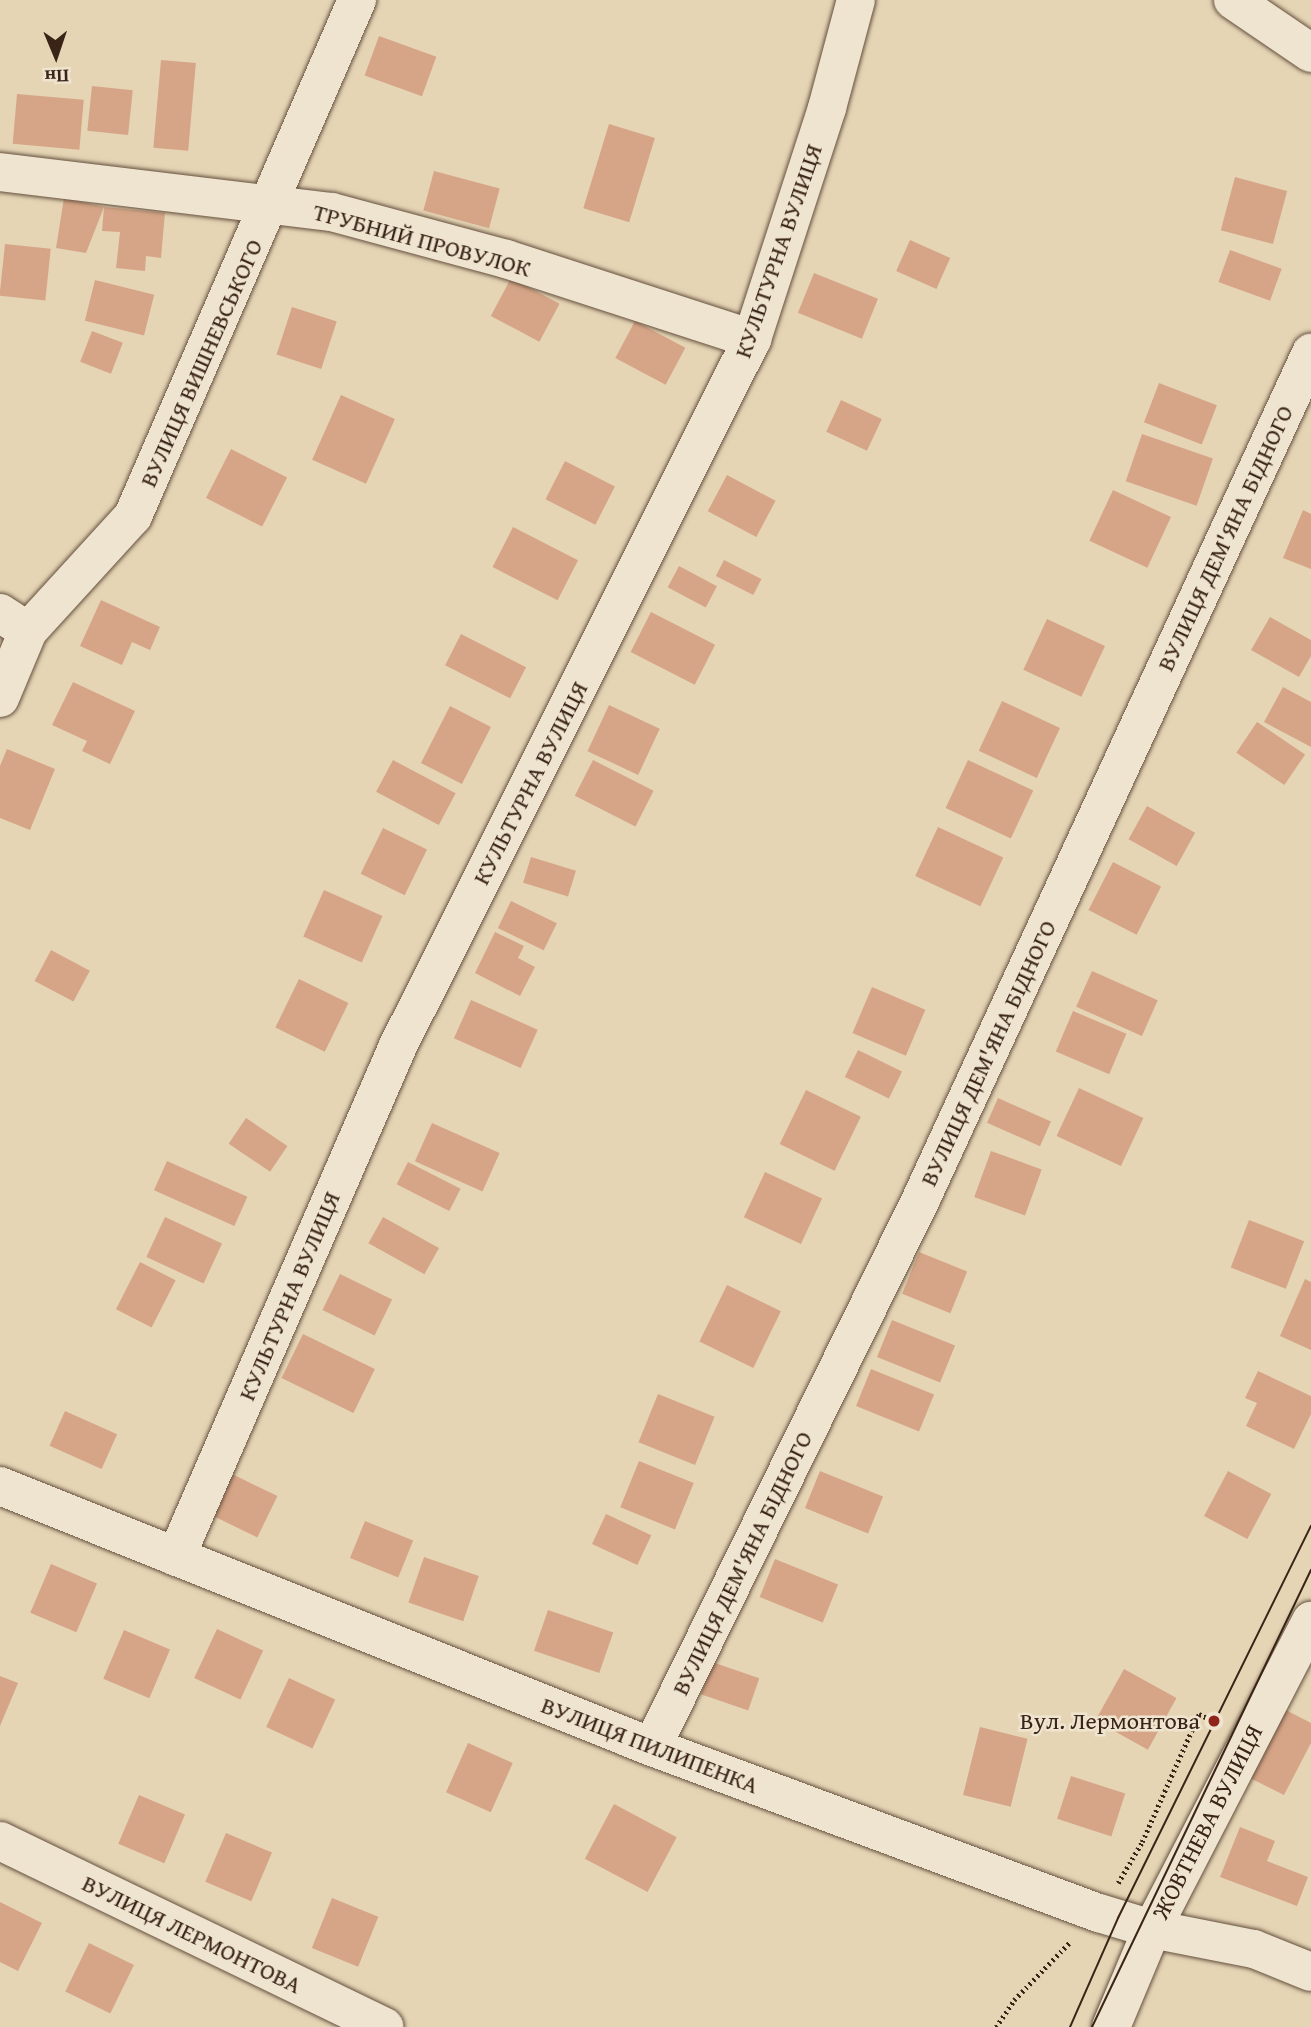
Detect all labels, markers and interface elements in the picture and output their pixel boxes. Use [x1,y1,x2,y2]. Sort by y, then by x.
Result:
north arrow [21,21,91,91]
text: Пн [44,63,69,91]
street label: КУЛЬТУРНА ВУЛИЦЯ [728,140,828,362]
street label: ТРУБНИЙ ПРОВУЛОК [310,197,534,283]
street label: ВУЛИЦЯ ВИШНЕВСЬКОГО [133,235,269,491]
street label: ВУЛИЦЯ ДЕМ'ЯНА БІДНОГО [1151,401,1299,675]
street label: КУЛЬТУРНА ВУЛИЦЯ [466,677,594,889]
street label: ВУЛИЦЯ ДЕМ'ЯНА БІДНОГО [914,916,1062,1190]
street label: КУЛЬТУРНА ВУЛИЦЯ [232,1187,346,1405]
street label: ВУЛИЦЯ ДЕМ'ЯНА БІДНОГО [666,1426,818,1700]
street label: ВУЛИЦЯ ПИЛИПЕНКА [537,1690,763,1800]
place label: Вул. Лермонтова [1020,1707,1200,1735]
marker: Вул. Лермонтова [1206,1713,1222,1729]
street label: ЖОВТНЕВА ВУЛИЦЯ [1146,1720,1268,1924]
street label: ВУЛИЦЯ ЛЕРМОНТОВА [78,1868,306,2000]

